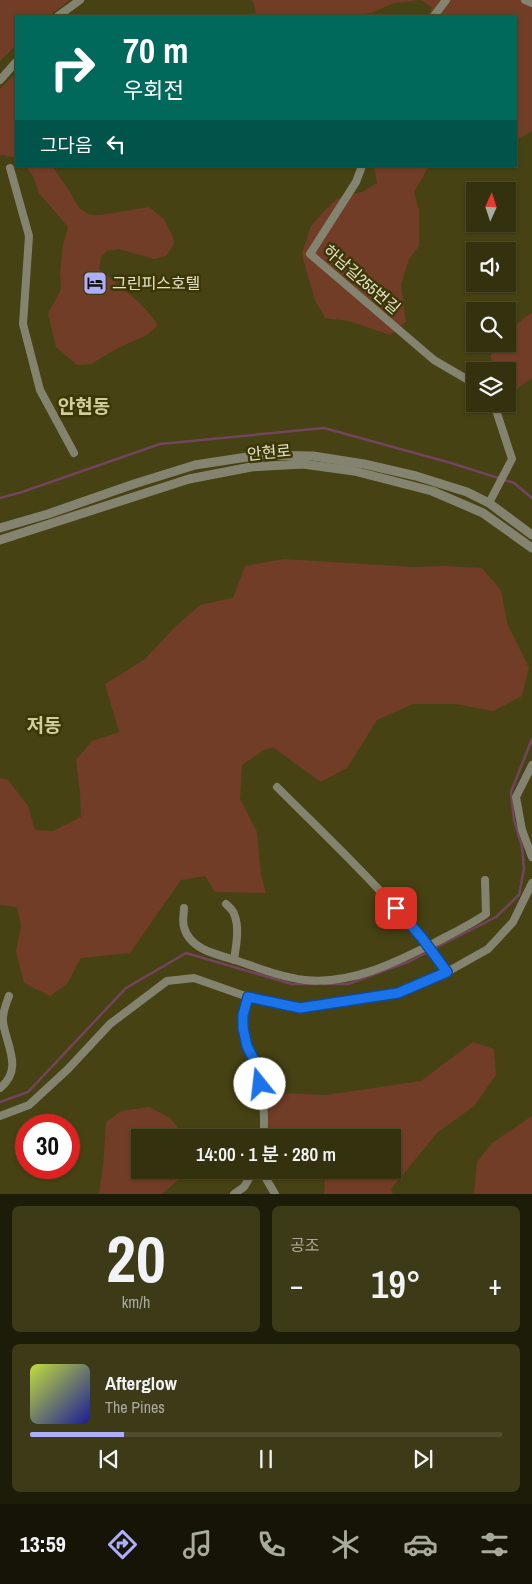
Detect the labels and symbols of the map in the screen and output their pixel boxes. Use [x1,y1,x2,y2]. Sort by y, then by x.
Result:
north arrow [466,182,516,232]
street label: 하남길255번길 [319,239,405,319]
hotel icon: 그린피스호텔 [82,270,108,296]
place label: 그린피스호텔 [112,272,200,294]
district label: 안현동 [58,393,110,419]
street label: 안현로 [246,439,292,465]
district label: 저동 [27,712,61,738]
pin [375,887,417,929]
position arrow [233,1057,285,1109]
speed limit sign: 30 [15,1114,80,1179]

